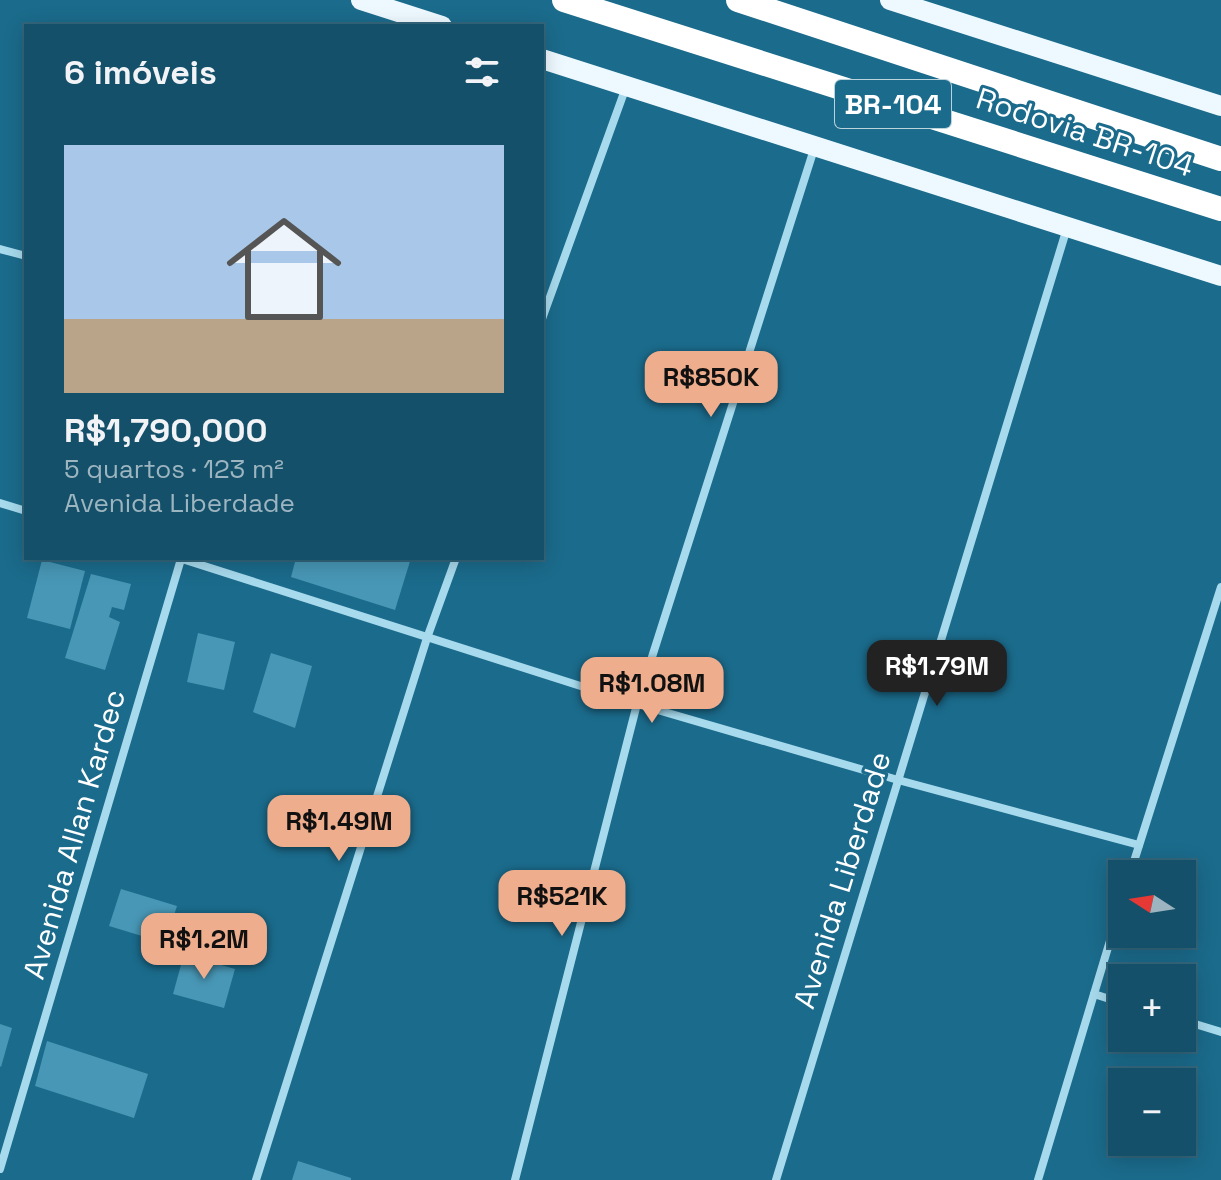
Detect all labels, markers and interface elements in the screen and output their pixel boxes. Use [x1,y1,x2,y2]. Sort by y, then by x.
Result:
icon: filters [460,50,504,94]
text: 6 imóveis [64,51,217,94]
street label: Rodovia BR-104 [971,79,1199,185]
road number: BR-104 [835,80,951,128]
icon: home [212,197,356,341]
pin: R$850K [646,351,776,419]
text: R$850K [663,360,759,394]
text: R$1,790,000 [64,409,267,452]
text: 5 quartos · 123 m² [64,452,284,486]
text: Avenida Liberdade [64,486,295,520]
pin: R$1.79M [863,640,1011,708]
text: R$1.79M [885,649,989,683]
pin: R$1.08M [578,657,726,725]
text: R$1.08M [599,666,705,700]
street label: Avenida Allan Kardec [14,685,134,983]
street label: Avenida Liberdade [784,747,900,1013]
pin: R$1.49M [265,795,413,863]
text: R$1.49M [285,804,393,838]
north arrow [1108,860,1196,948]
map controls [1108,860,1196,1156]
pin: R$521K [497,870,627,938]
text: R$521K [516,879,608,913]
pin: R$1.2M [139,913,269,981]
text: R$1.2M [159,922,249,956]
button: + [1108,964,1196,1052]
button: − [1108,1068,1196,1156]

